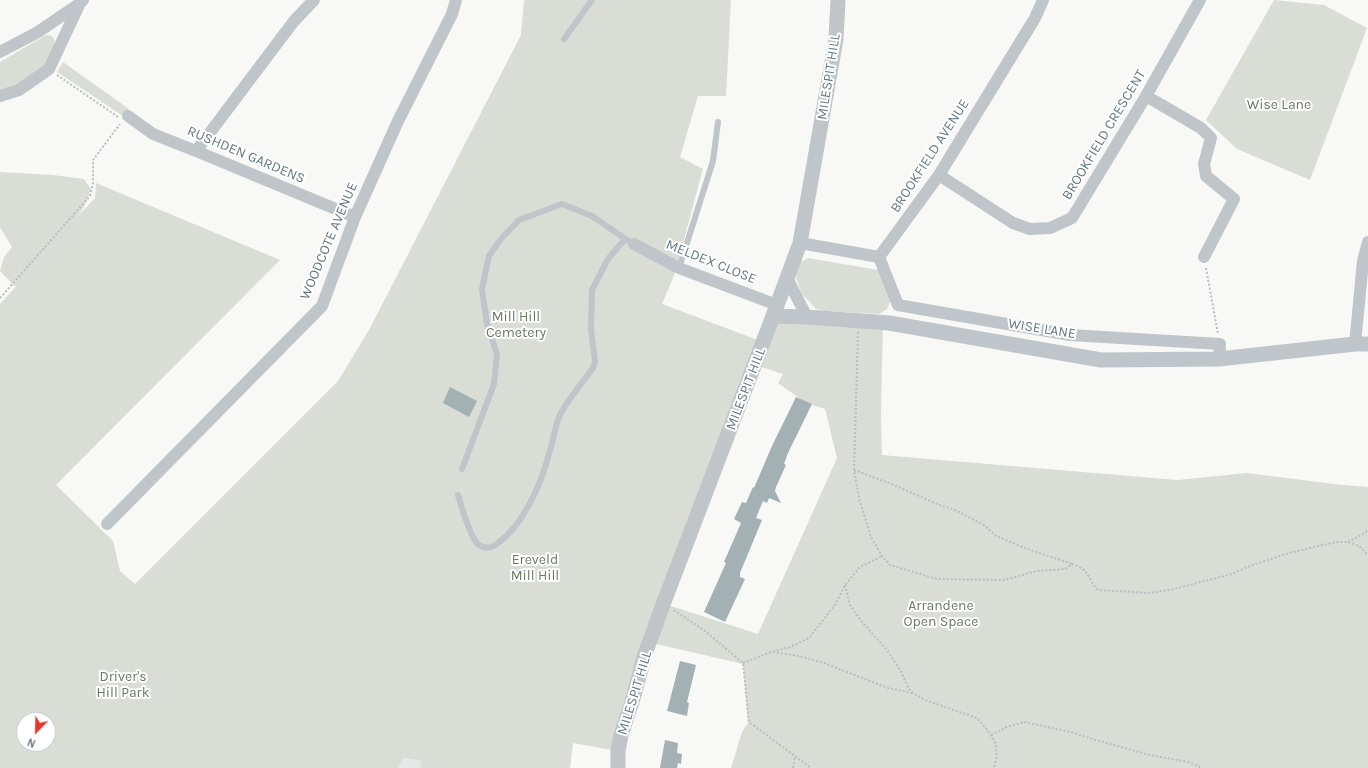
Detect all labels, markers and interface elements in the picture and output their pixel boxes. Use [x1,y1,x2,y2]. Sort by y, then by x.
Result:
street label: MILESPIT HILL [814,33,844,121]
street label: BROOKFIELD CRESCENT [1059,67,1149,203]
street label: BROOKFIELD AVENUE [887,96,973,216]
park label: Wise Lane [1247,97,1311,113]
street label: RUSHDEN GARDENS [185,123,307,187]
street label: WOODCOTE AVENUE [297,180,361,302]
street label: MELDEX CLOSE [663,236,759,288]
park label: Mill Hill Cemetery [486,309,546,342]
street label: WISE LANE [1007,315,1077,343]
street label: MILESPIT HILL [723,345,769,433]
park label: Ereveld Mill Hill [511,552,559,584]
park label: Arrandene Open Space [904,598,978,630]
street label: MILESPIT HILL [614,649,656,737]
park label: Driver's Hill Park [96,669,150,702]
north arrow [16,712,56,752]
text: N [25,735,38,750]

